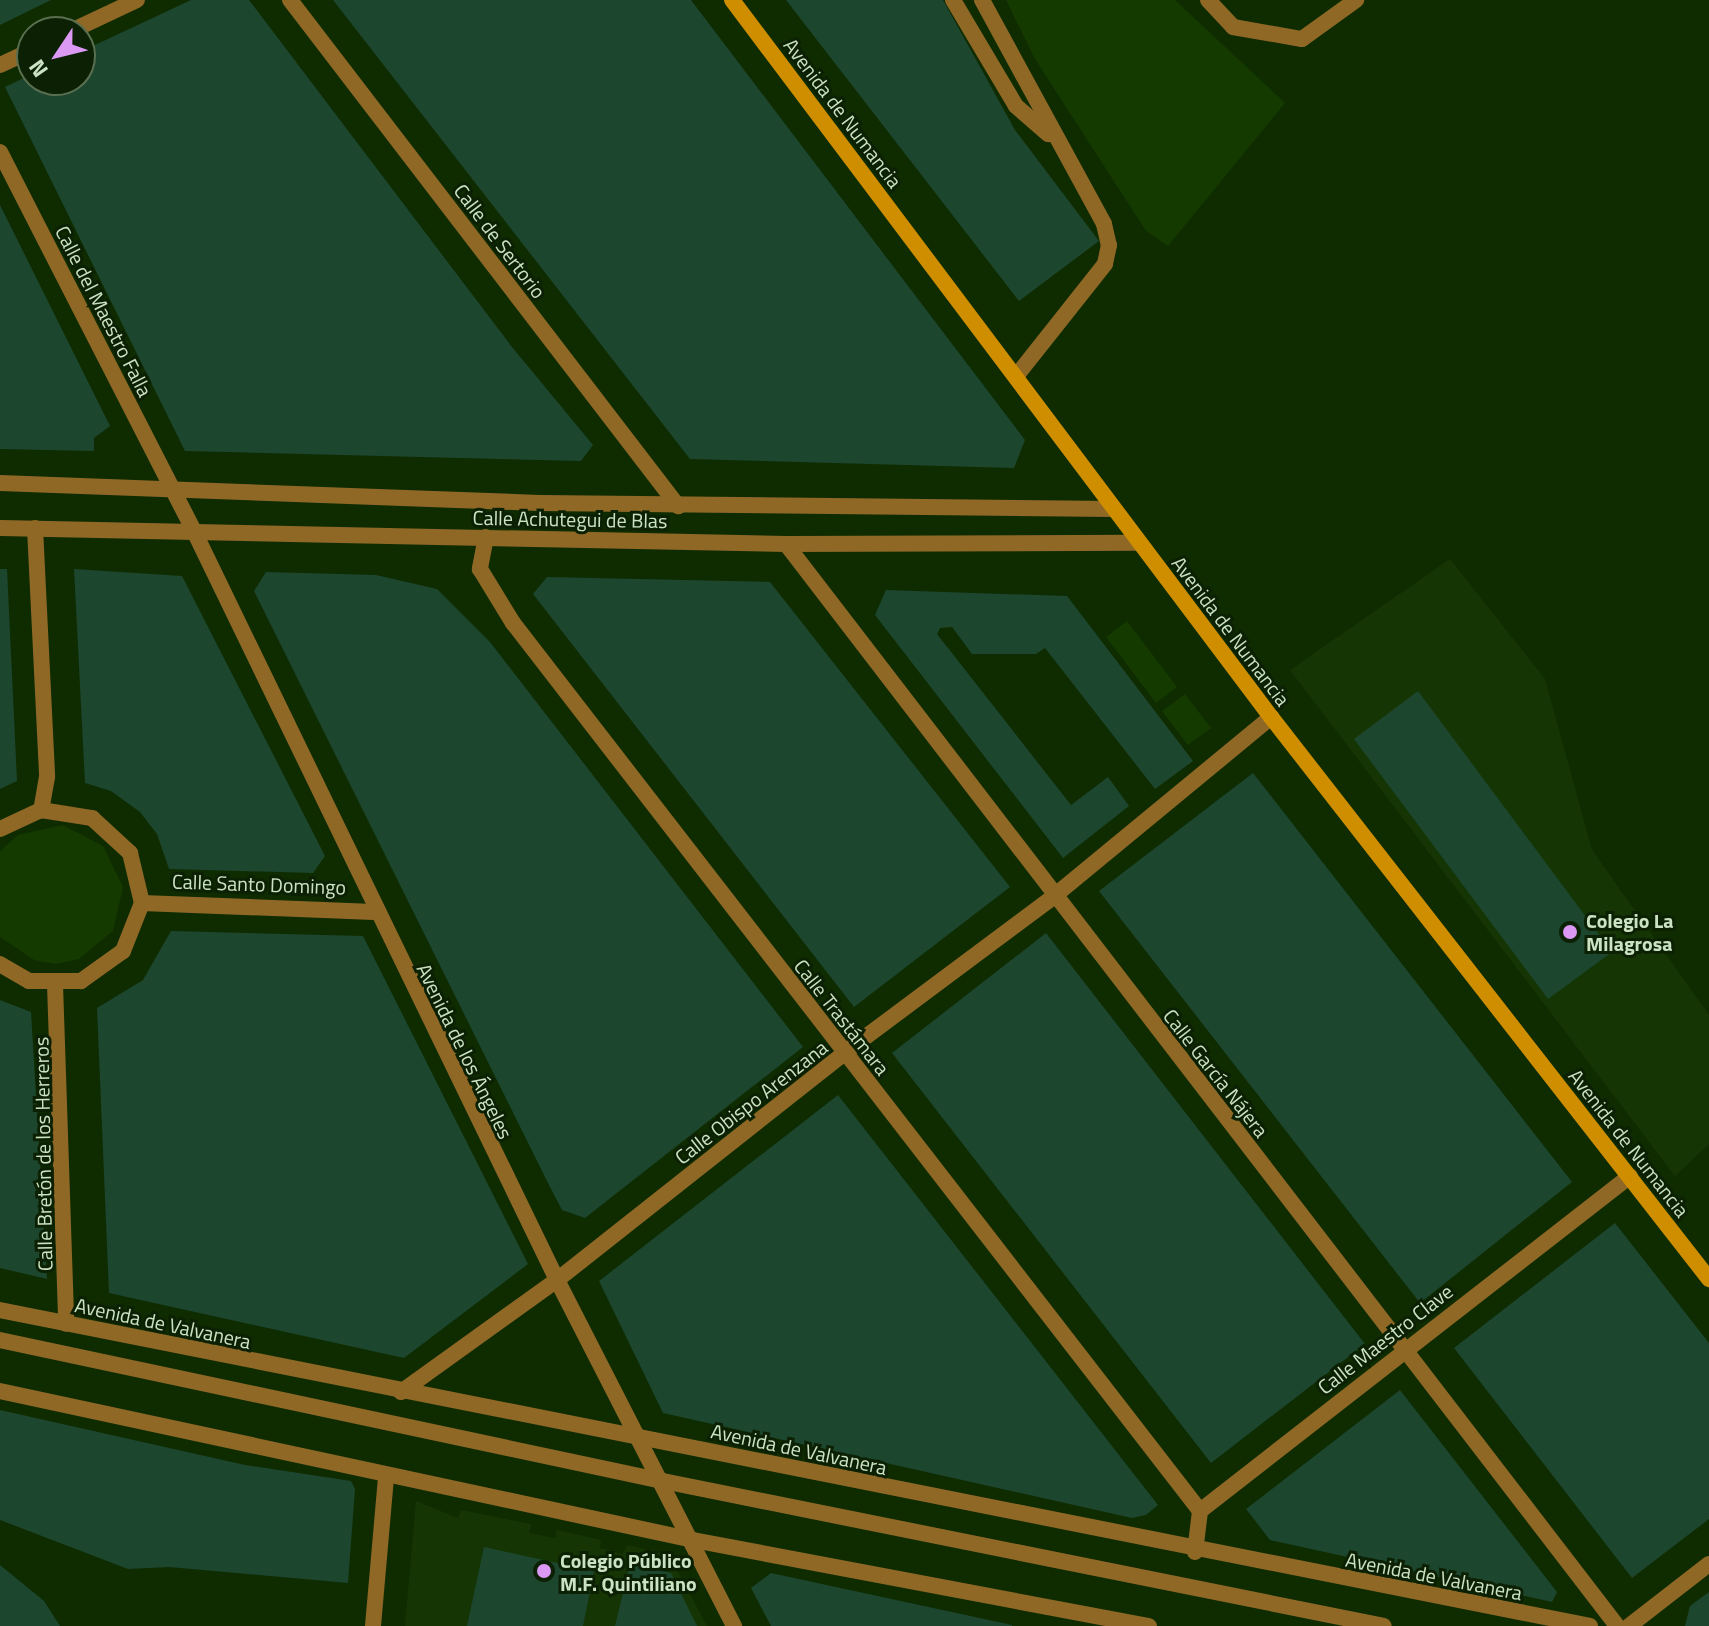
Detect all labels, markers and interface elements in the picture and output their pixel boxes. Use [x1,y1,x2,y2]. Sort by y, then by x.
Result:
north arrow [16,16,96,96]
street label: Avenida de Numancia [779,33,907,193]
text: N [20,53,56,85]
street label: Calle de Sertorio [449,179,551,303]
street label: Calle del Maestro Falla [51,222,157,400]
street label: Calle Achutegui de Blas [472,505,668,533]
street label: Avenida de Numancia [1167,551,1295,711]
street label: Calle Santo Domingo [171,869,347,899]
place label: Colegio La Milagrosa [1586,908,1673,955]
marker: Colegio La Milagrosa [1561,923,1579,941]
street label: Calle Trastámara [789,954,895,1080]
street label: Avenida de los Ángeles [412,959,518,1143]
street label: Calle García Nájera [1158,1004,1274,1142]
street label: Calle Obispo Arenzana [670,1035,832,1169]
street label: Calle Bretón de los Herreros [29,1037,57,1271]
street label: Avenida de Numancia [1564,1064,1694,1222]
street label: Calle Maestro Clave [1313,1279,1457,1399]
street label: Avenida de Valvanera [73,1293,253,1353]
street label: Avenida de Valvanera [709,1419,889,1479]
street label: Avenida de Valvanera [1344,1547,1524,1605]
place label: Colegio Público M.F. Quintiliano [560,1548,697,1595]
marker: Colegio Público M.F. Quintiliano [535,1562,553,1580]

